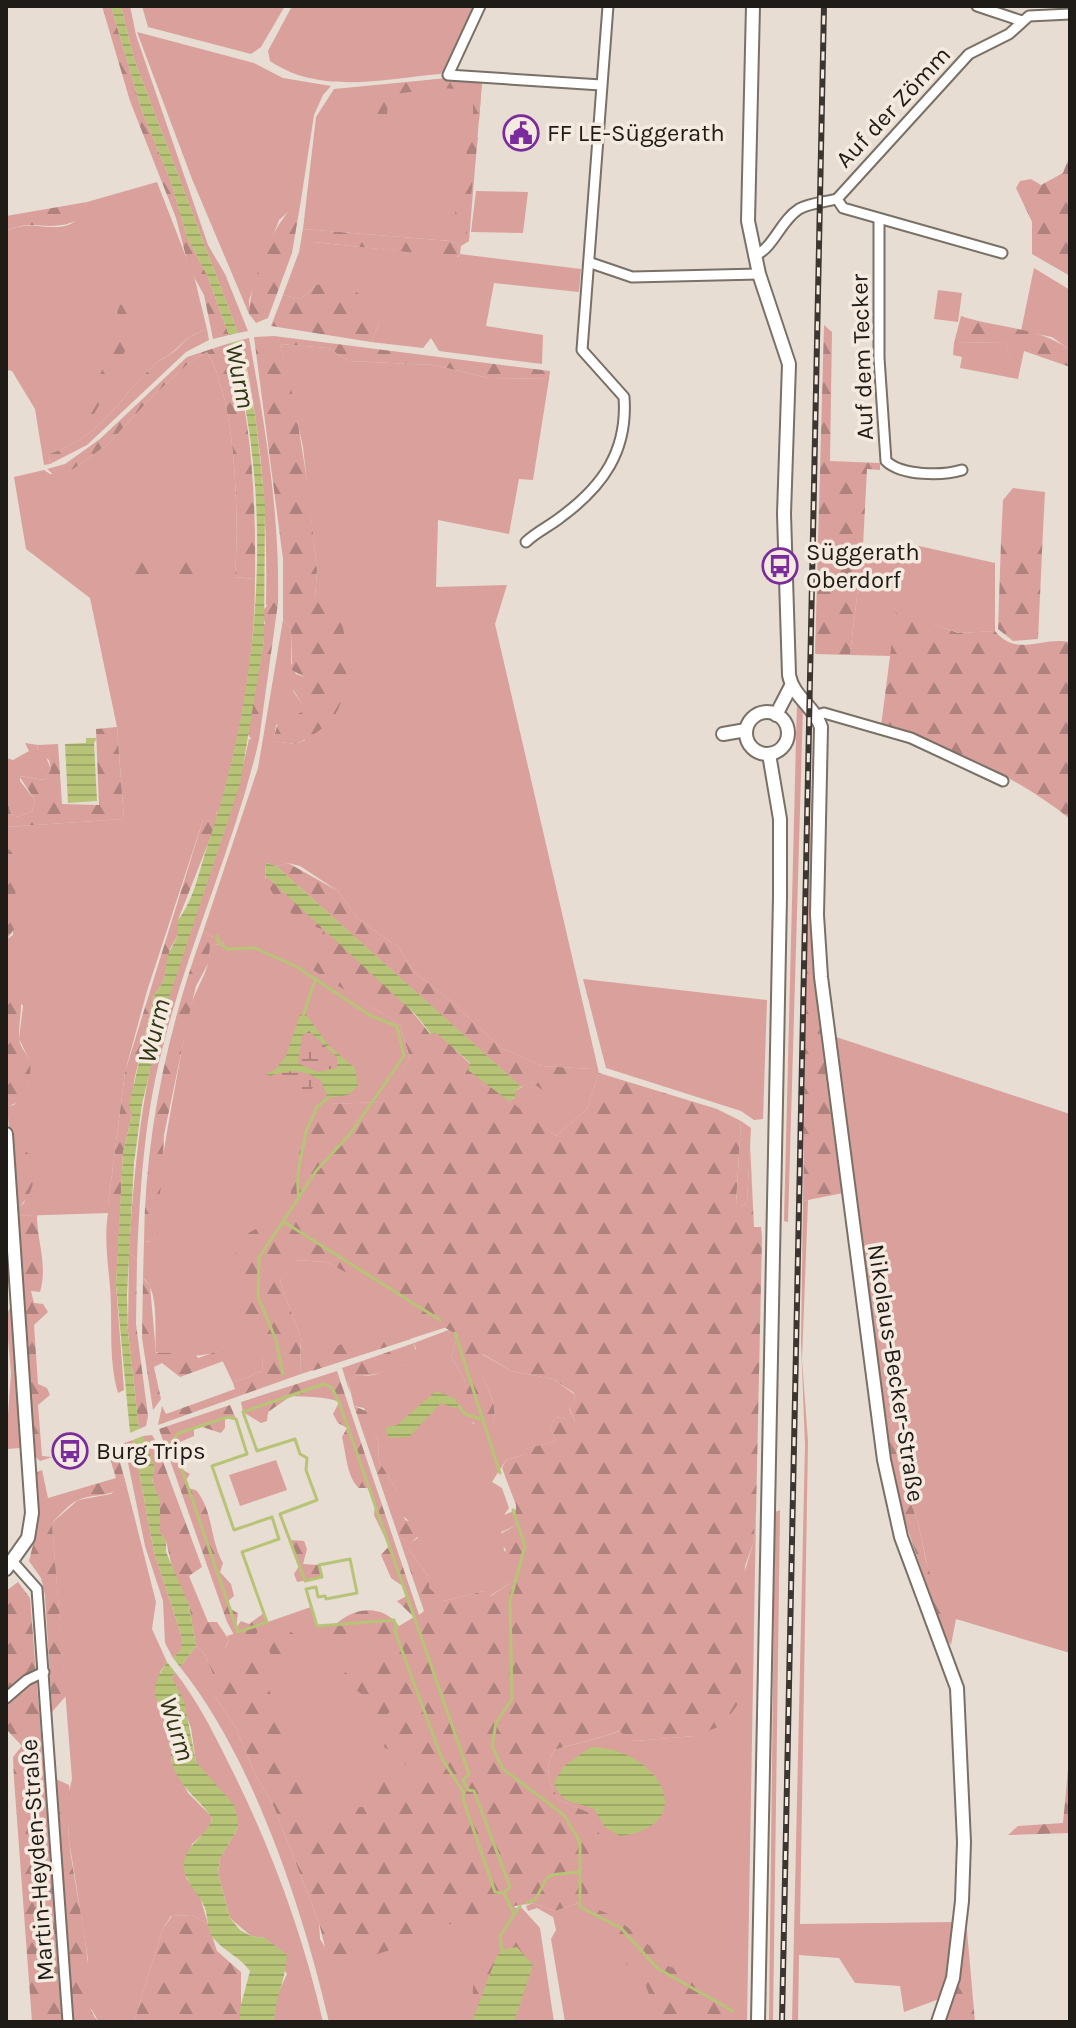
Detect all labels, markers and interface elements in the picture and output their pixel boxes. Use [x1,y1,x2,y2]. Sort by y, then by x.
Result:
street label: Auf der Zömm [830,41,956,173]
public building icon: FF LE-Süggerath [502,114,540,152]
place label: FF LE-Süggerath [547,119,725,147]
street label: Auf dem Tecker [845,273,879,441]
water label: Wurm [219,341,261,411]
place label: Süggerath Oberdorf [806,538,920,594]
bus stop icon: Süggerath Oberdorf [761,547,799,585]
water label: Wurm [131,996,177,1066]
street label: Nikolaus-Becker-Straße [862,1242,930,1504]
bus stop icon: Burg Trips [51,1432,89,1470]
place label: Burg Trips [96,1437,206,1465]
water label: Wurm [153,1693,201,1765]
street label: Martin-Heyden-Straße [15,1738,59,1982]

